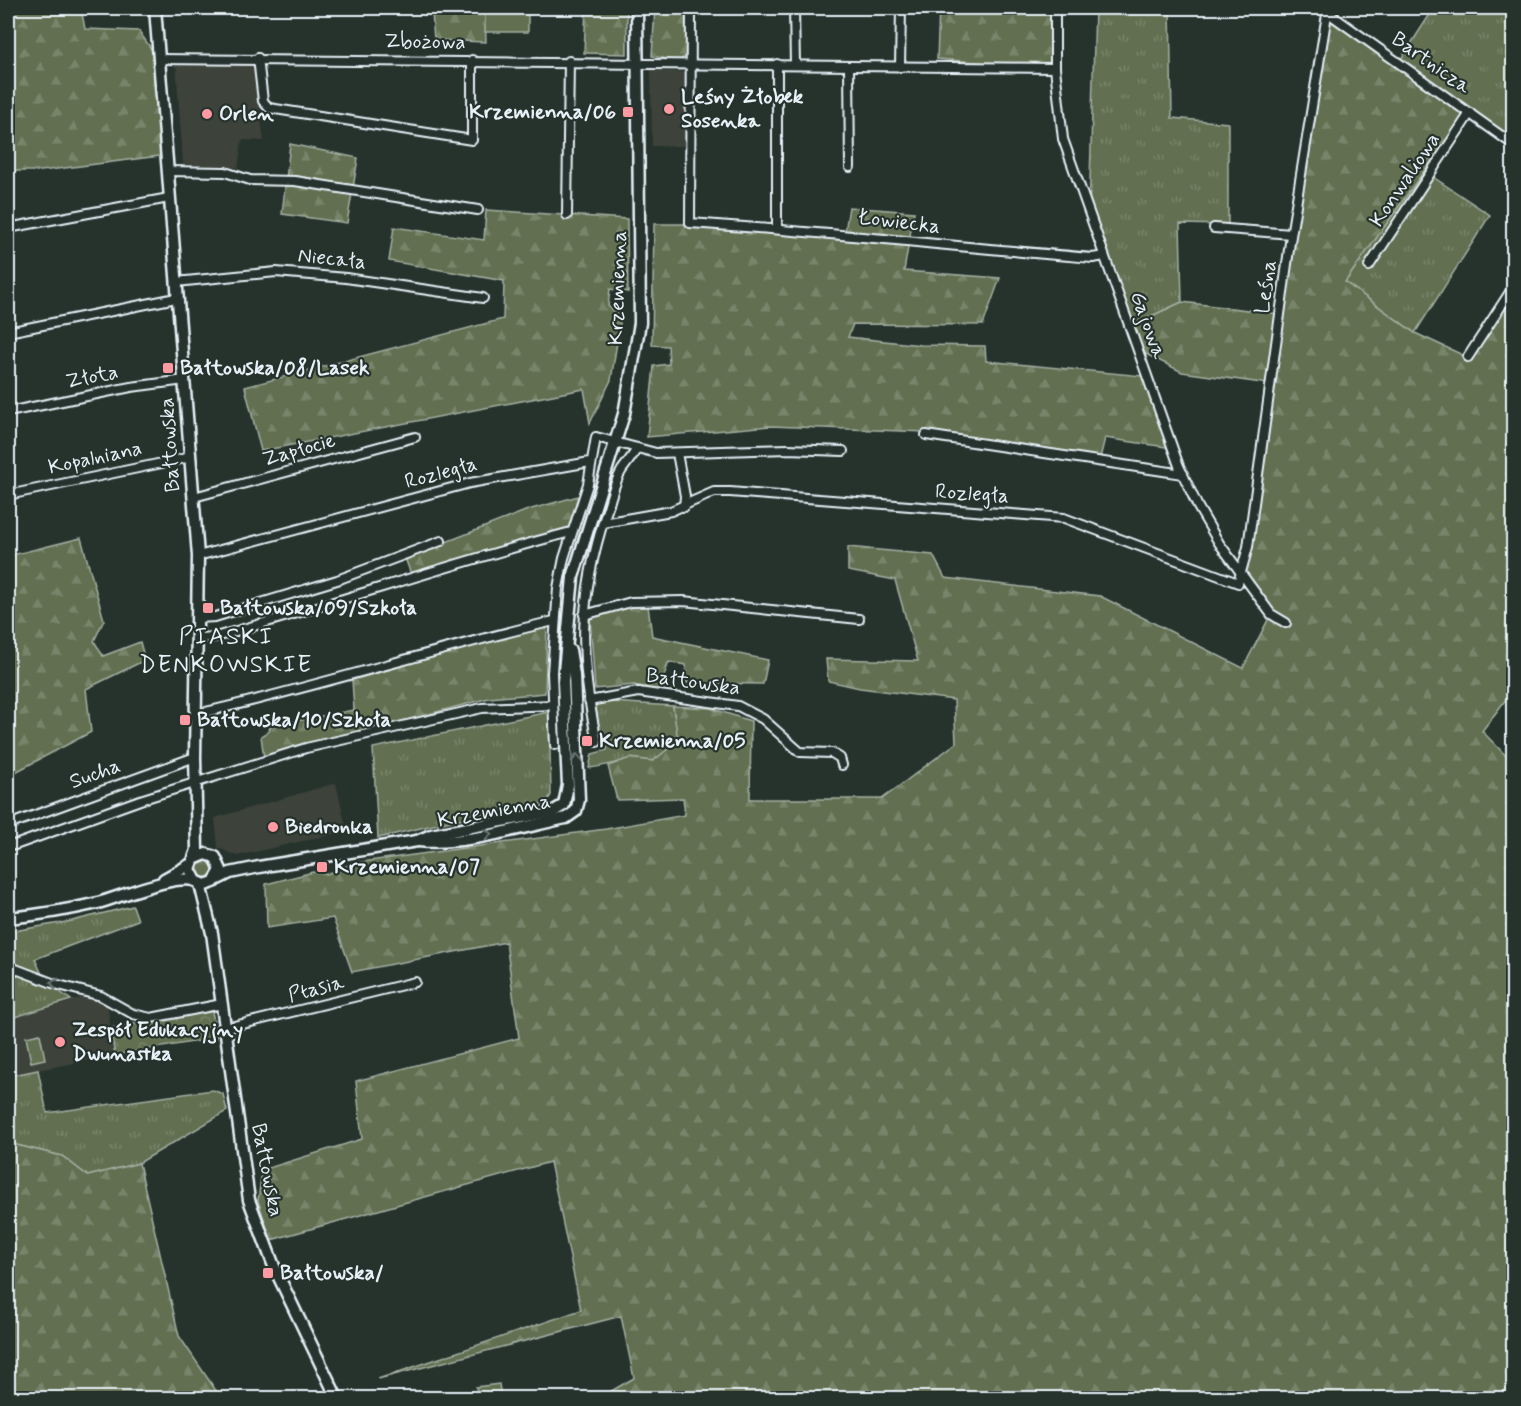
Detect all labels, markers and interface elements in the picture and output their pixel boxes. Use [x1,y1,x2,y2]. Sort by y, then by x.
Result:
street label: Bartnicza [1386,25,1477,101]
street label: Zbożowa [384,27,466,57]
place label: Leśny Żłobek Sosenka [681,83,804,135]
place label: Krzemienna/06 [469,98,616,126]
place label: Orlen [219,100,274,128]
marker: Leśny Żłobek Sosenka [662,102,676,116]
marker: Krzemienna/06 [621,105,635,119]
marker: Orlen [200,107,214,121]
street label: Konwaliowa [1363,127,1447,233]
street label: Łowiecka [856,203,942,241]
street label: Krzemienna [602,230,634,346]
street label: Niecała [297,242,367,276]
street label: Leśna [1248,258,1284,316]
street label: Gajowa [1123,287,1173,363]
place label: Bałtowska/08/Lasek [180,354,370,382]
street label: Złota [63,358,121,396]
marker: Bałtowska/08/Lasek [161,361,175,375]
street label: Bałtowska [153,397,187,493]
street label: Zapłocie [259,426,339,474]
street label: Kopalniana [46,434,144,482]
street label: Rozległa [402,450,480,496]
street label: Rozległa [934,477,1010,511]
place label: Bałtowska/09/Szkoła [220,594,417,622]
marker: Bałtowska/09/Szkoła [201,601,215,615]
district label: PIASKI DENKOWSKIE [139,622,313,681]
street label: Bałtowska [644,662,742,702]
place label: Bałtowska/10/Szkoła [197,706,391,734]
marker: Bałtowska/10/Szkoła [178,713,192,727]
place label: Krzemienna/05 [599,727,746,755]
marker: Krzemienna/05 [580,734,594,748]
street label: Sucha [66,752,124,796]
one-way arrow [571,753,584,762]
street label: Krzemienna [435,787,553,835]
place label: Biedronka [285,813,373,841]
marker: Biedronka [266,820,280,834]
one-way arrow [482,828,492,841]
place label: Krzemienna/07 [334,853,480,881]
marker: Krzemienna/07 [315,860,329,874]
street label: Ptasia [285,968,347,1009]
one-way arrow [49,978,60,990]
place label: Zespół Edukacyjny Dwunastka [72,1016,243,1068]
marker: Zespół Edukacyjny Dwunastka [53,1035,67,1049]
street label: Bałtowska [244,1121,290,1219]
place label: Bałtowska/ [280,1259,384,1287]
marker: Bałtowska/ [261,1266,275,1280]

